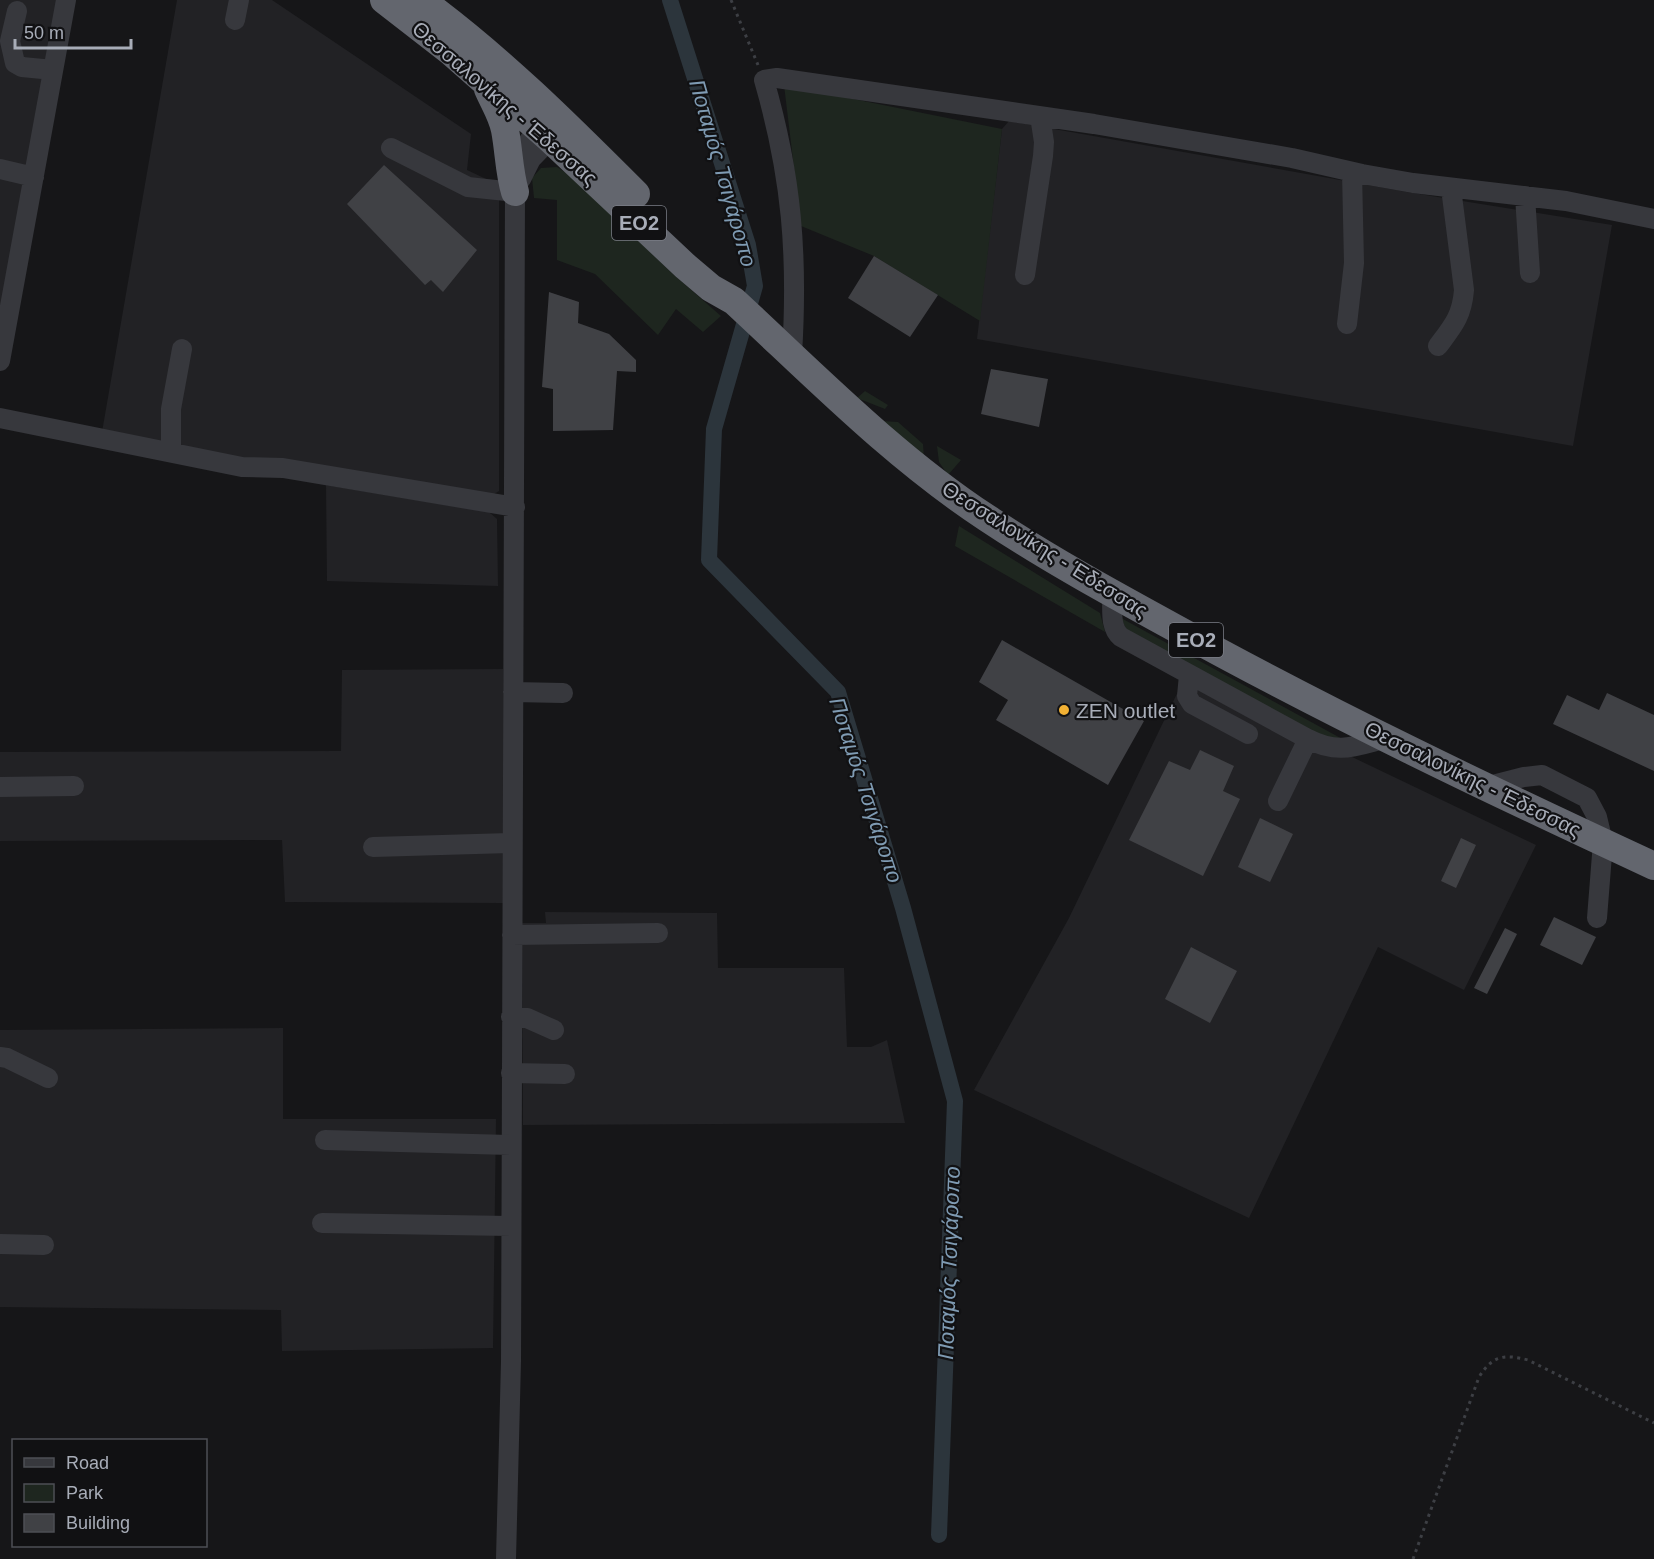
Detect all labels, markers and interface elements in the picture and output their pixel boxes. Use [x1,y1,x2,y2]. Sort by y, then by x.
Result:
scale bar [15,12,130,50]
street label: Θεσσαλονίκης - Έδεσσας [408,16,602,190]
text: 50 m [24,23,64,43]
water label: Ποταμός Τσιγάροπο [684,76,762,270]
road number: ΕΟ2 [612,206,666,240]
street label: Θεσσαλονίκης - Έδεσσας [938,476,1152,622]
road number: ΕΟ2 [1169,623,1223,657]
water label: Ποταμός Τσιγάροπο [824,694,908,886]
place label: ZEN outlet [1076,699,1175,722]
marker: ZEN outlet [1057,703,1071,717]
street label: Θεσσαλονίκης - Έδεσσας [1361,717,1585,841]
water label: Ποταμός Τσιγάροπο [933,1166,965,1360]
legend [12,1439,207,1547]
text: Road [66,1453,109,1473]
text: Park [66,1483,104,1503]
text: Building [66,1513,130,1533]

